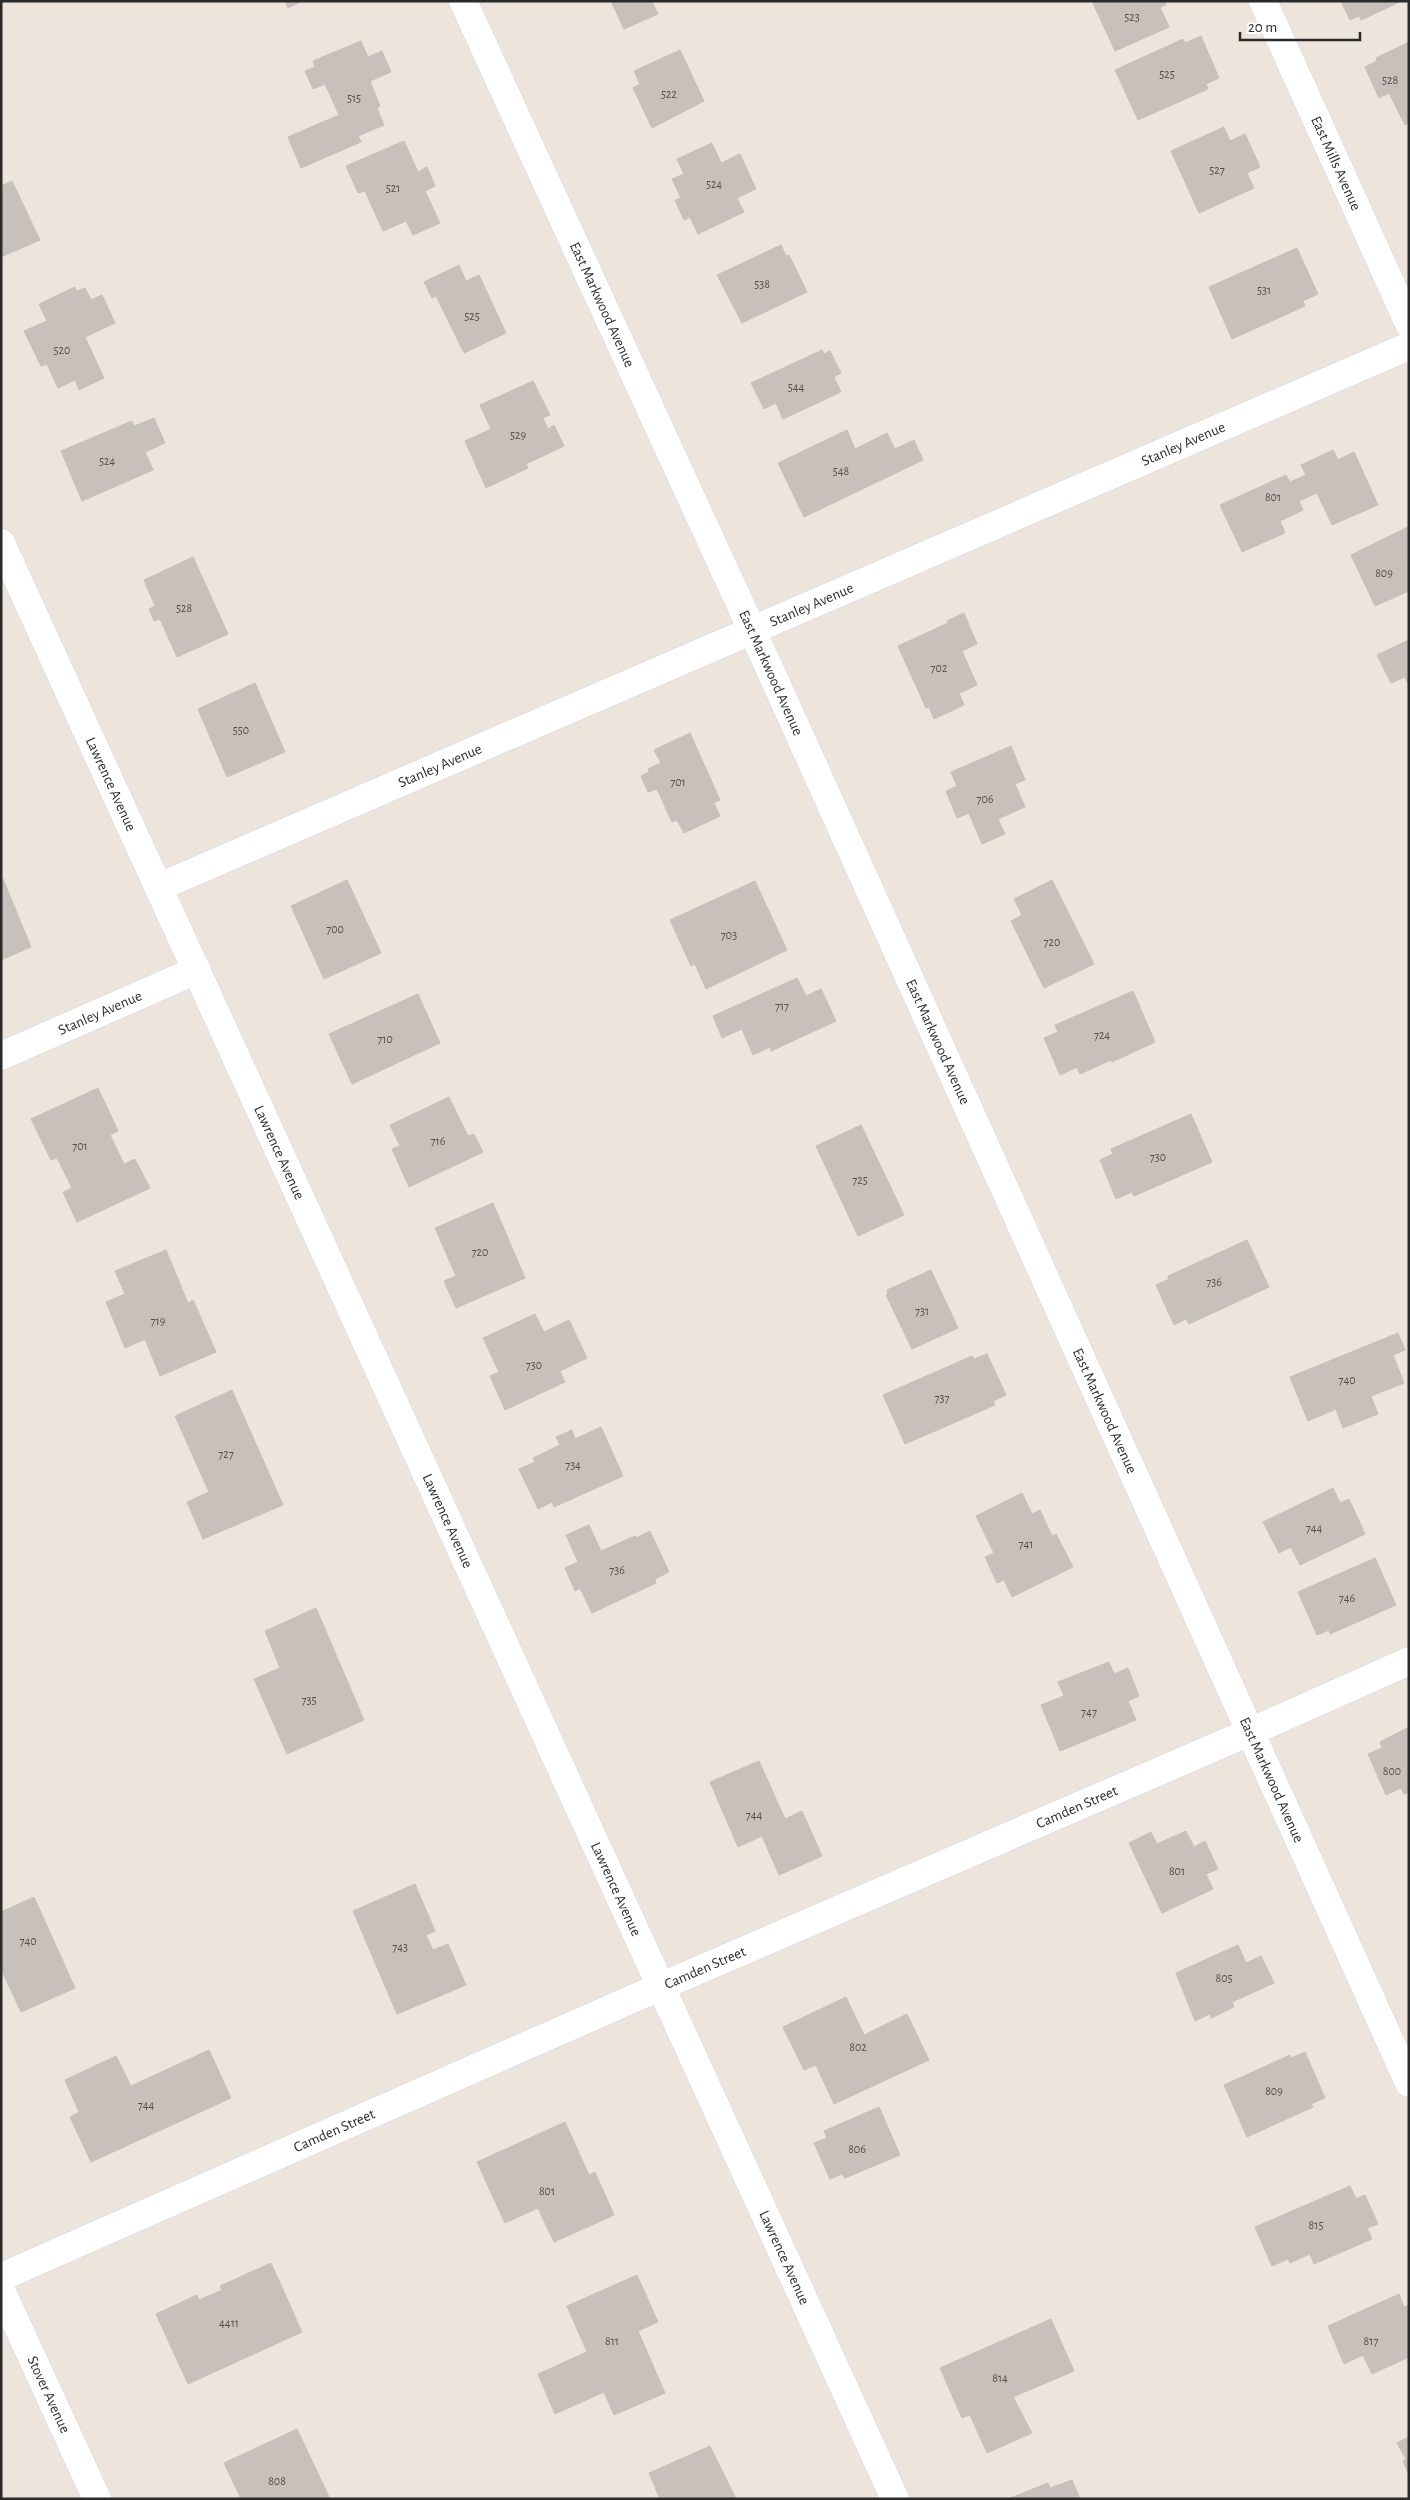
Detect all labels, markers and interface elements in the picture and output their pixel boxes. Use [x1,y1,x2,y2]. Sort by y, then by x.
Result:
scale bar [1240,10,1360,42]
house number: 523 [1124,11,1140,23]
text: 20 m [1248,20,1277,35]
house number: 525 [1159,68,1175,80]
house number: 528 [1382,74,1398,86]
house number: 522 [661,88,678,100]
house number: 515 [347,92,361,104]
street label: East Mills Avenue [1309,114,1364,213]
house number: 527 [1209,164,1225,176]
house number: 524 [706,178,722,190]
house number: 521 [386,182,400,194]
street label: East Markwood Avenue [567,240,638,369]
house number: 538 [754,278,770,290]
house number: 531 [1257,284,1271,296]
house number: 525 [464,310,480,322]
house number: 520 [54,344,70,356]
house number: 544 [788,381,805,393]
street label: Stanley Avenue [1139,419,1227,468]
house number: 529 [510,429,526,441]
house number: 524 [99,455,115,467]
house number: 548 [833,465,850,477]
house number: 801 [1265,491,1281,503]
house number: 809 [1375,567,1393,579]
street label: Stanley Avenue [767,580,856,629]
house number: 528 [176,602,192,614]
street label: East Markwood Avenue [736,608,806,738]
house number: 702 [931,662,948,674]
house number: 550 [233,724,249,736]
street label: Lawrence Avenue [83,735,139,833]
street label: Stanley Avenue [396,741,484,790]
house number: 701 [670,776,686,788]
house number: 706 [977,793,994,805]
house number: 700 [326,923,344,935]
house number: 703 [721,929,737,941]
house number: 720 [1044,936,1060,948]
street label: East Markwood Avenue [903,977,973,1107]
street label: Stanley Avenue [56,988,144,1037]
house number: 717 [775,1000,789,1012]
house number: 724 [1094,1029,1110,1041]
house number: 710 [377,1033,393,1045]
street label: Lawrence Avenue [252,1103,307,1202]
house number: 716 [431,1135,446,1147]
house number: 701 [72,1140,88,1152]
house number: 730 [1150,1151,1166,1163]
house number: 725 [852,1174,868,1186]
house number: 720 [472,1246,488,1258]
house number: 736 [1206,1276,1222,1288]
house number: 731 [915,1305,929,1317]
house number: 719 [151,1315,166,1327]
street label: East Markwood Avenue [1070,1346,1140,1476]
house number: 730 [526,1359,542,1371]
house number: 740 [1338,1374,1356,1386]
house number: 737 [935,1392,949,1404]
house number: 727 [218,1448,234,1460]
house number: 734 [565,1459,581,1471]
street label: Lawrence Avenue [420,1471,476,1570]
house number: 744 [1306,1522,1322,1534]
house number: 741 [1019,1538,1033,1550]
house number: 736 [609,1564,625,1576]
house number: 746 [1339,1592,1356,1604]
house number: 735 [302,1694,316,1706]
house number: 747 [1081,1706,1097,1718]
street label: East Markwood Avenue [1237,1715,1307,1845]
house number: 800 [1383,1765,1401,1777]
street label: Camden Street [1034,1783,1120,1831]
house number: 744 [746,1809,762,1821]
street label: Lawrence Avenue [588,1840,644,1938]
house number: 801 [1169,1865,1185,1877]
house number: 740 [19,1935,37,1947]
house number: 743 [392,1941,408,1953]
street label: Camden Street [662,1943,748,1992]
house number: 805 [1215,1972,1233,1984]
house number: 802 [849,2041,867,2053]
house number: 809 [1265,2085,1283,2097]
house number: 744 [138,2099,154,2111]
street label: Camden Street [291,2106,377,2155]
house number: 806 [848,2143,866,2155]
house number: 801 [539,2185,555,2197]
street label: Lawrence Avenue [757,2208,813,2307]
house number: 815 [1309,2219,1323,2231]
house number: 4411 [219,2317,239,2329]
house number: 811 [605,2335,619,2347]
house number: 817 [1364,2335,1378,2347]
street label: Stover Avenue [25,2354,73,2435]
house number: 814 [992,2372,1008,2384]
house number: 808 [268,2475,286,2487]

